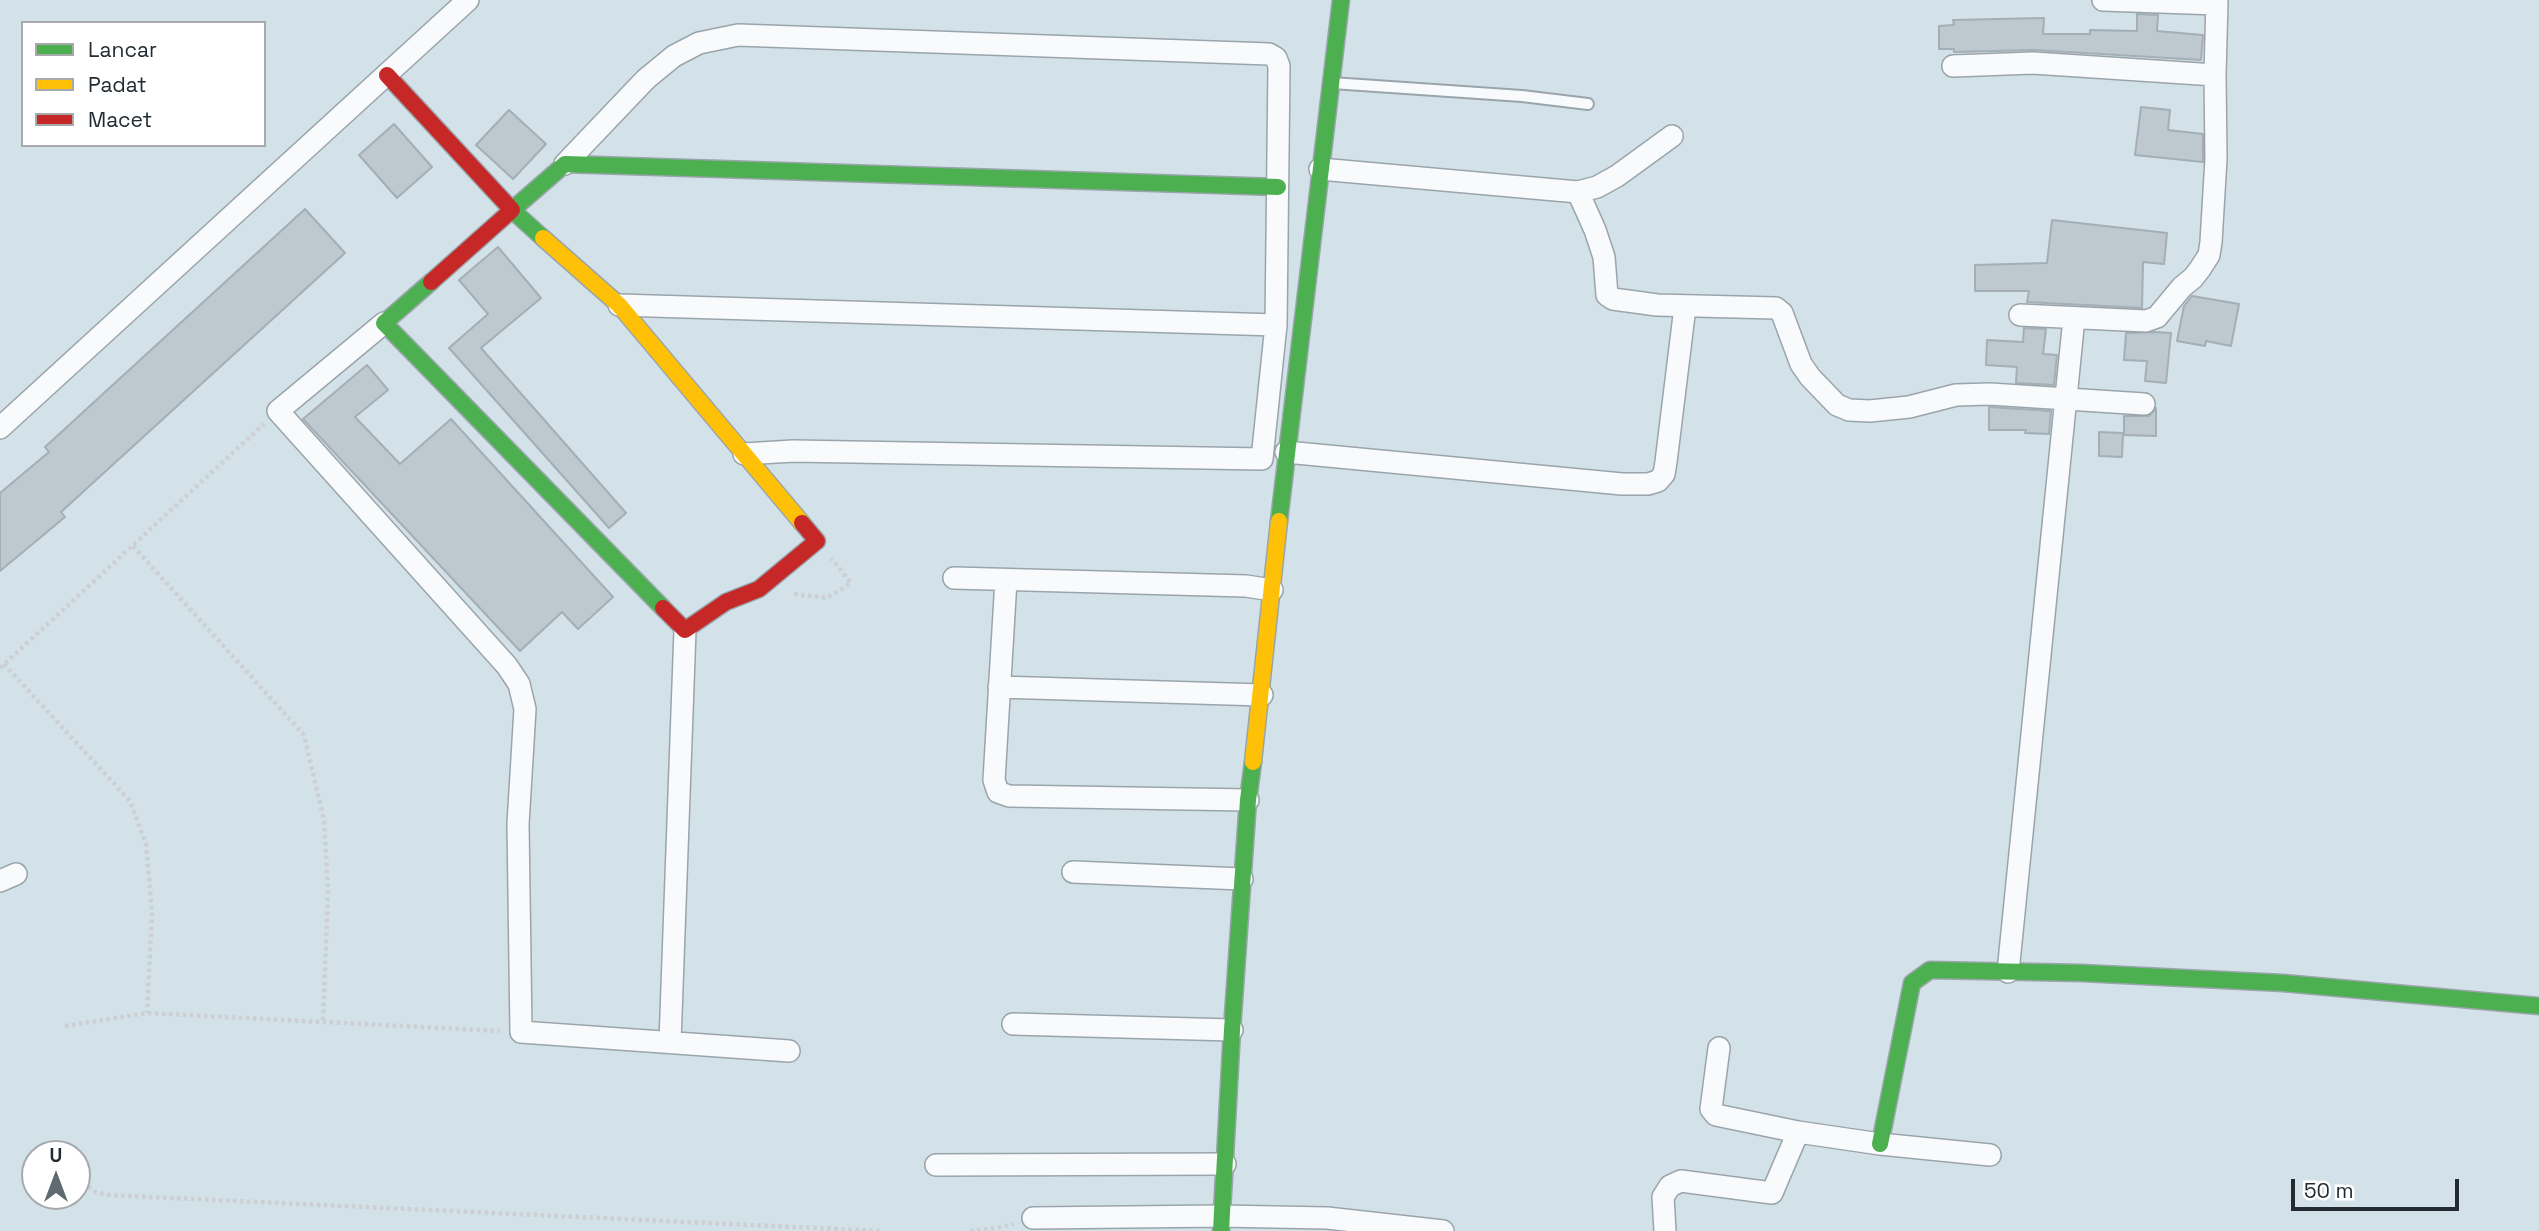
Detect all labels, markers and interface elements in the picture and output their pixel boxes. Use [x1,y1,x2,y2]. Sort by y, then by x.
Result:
legend [21,21,266,147]
text: Lancar [88,36,157,63]
text: Padat [88,71,147,98]
text: Macet [88,106,152,133]
north arrow [21,1140,91,1210]
text: U [50,1143,62,1168]
scale bar [2294,1164,2462,1208]
text: 50 m [2304,1177,2354,1204]

